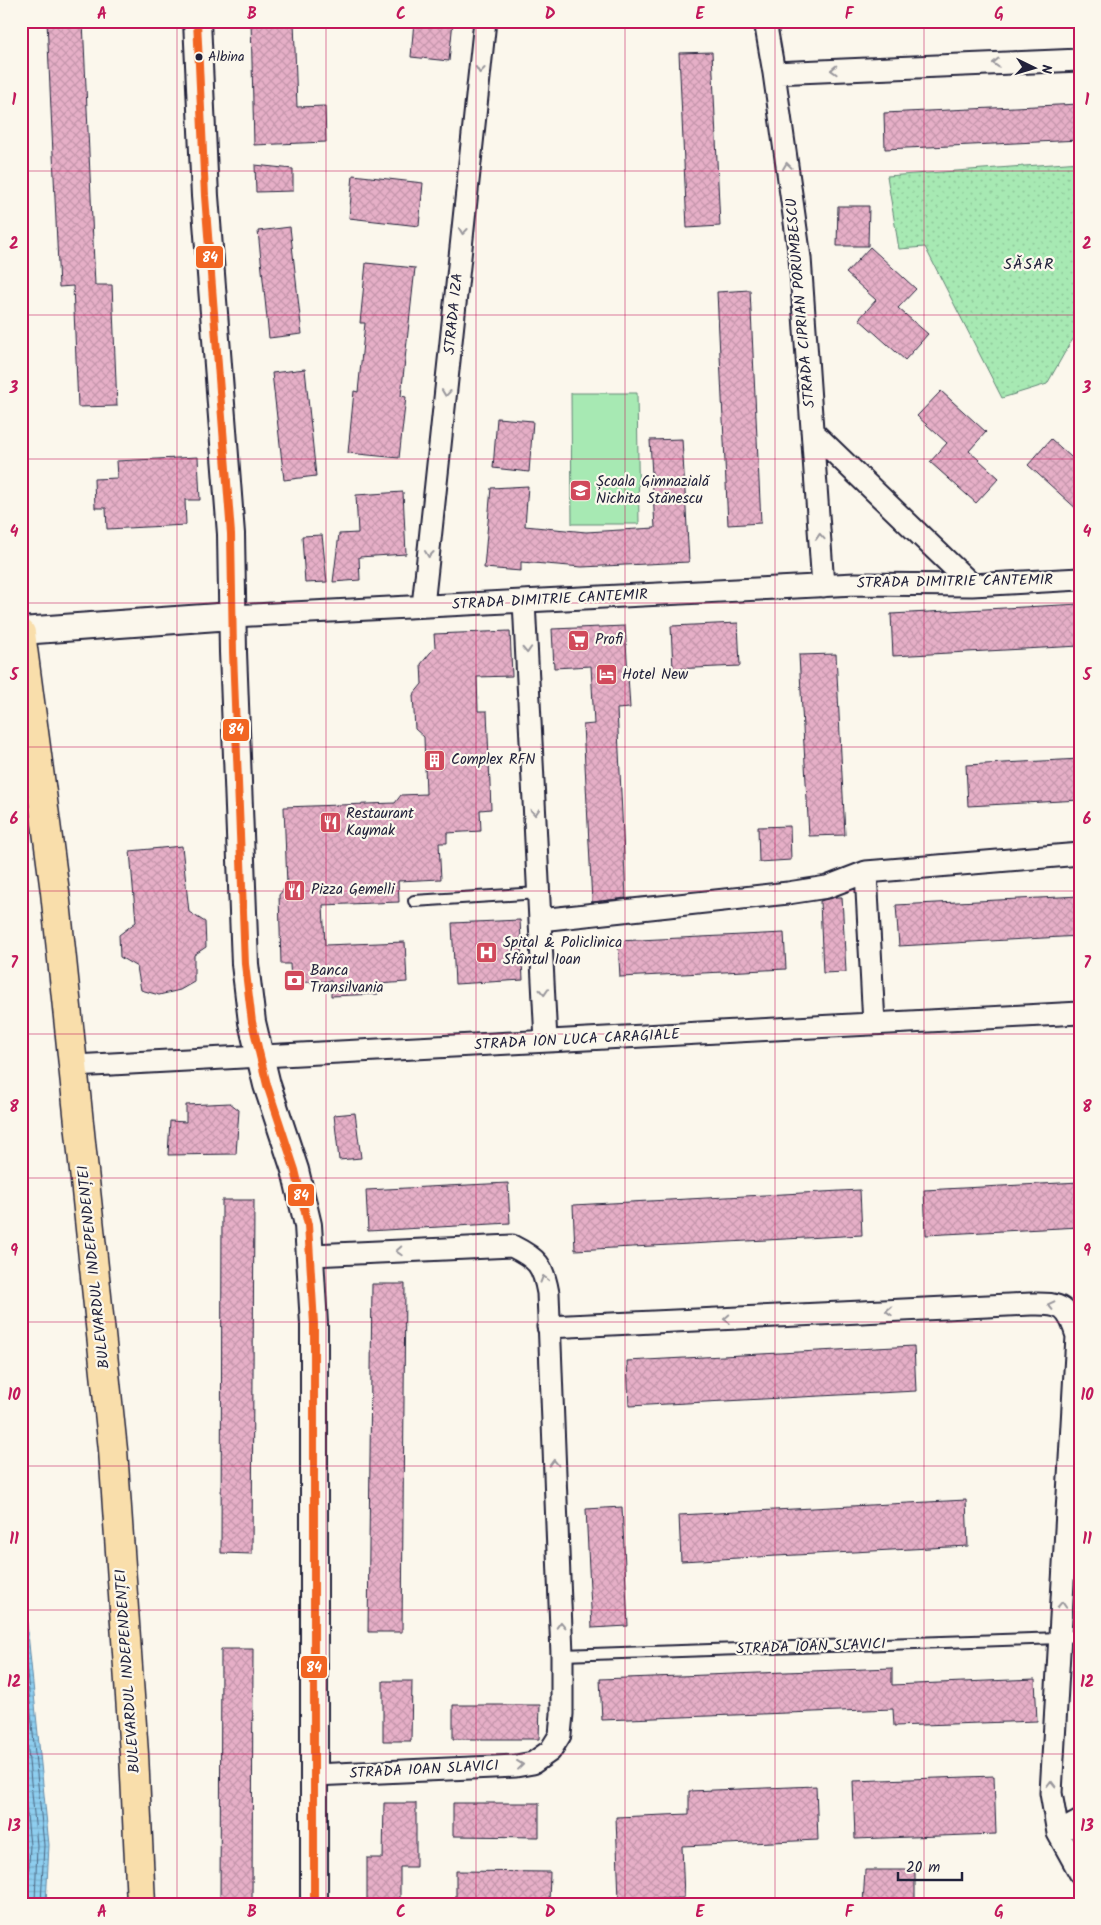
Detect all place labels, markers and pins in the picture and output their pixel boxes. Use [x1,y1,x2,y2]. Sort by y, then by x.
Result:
place label: Albina [208,46,245,68]
marker: Albina [194,52,204,62]
place label: Școala Gimnazială Nichita Stănescu [596,470,711,511]
school or university icon: Școala Gimnazială Nichita Stănescu [568,479,592,503]
supermarket icon: Profi [567,628,591,652]
place label: Profi [595,628,623,652]
hotel icon: Hotel New [594,663,618,687]
place label: Hotel New [622,663,689,687]
building icon: Complex RFN [423,748,447,772]
place label: Complex RFN [451,748,536,772]
place label: Restaurant Kaymak [346,802,414,843]
restaurant icon: Restaurant Kaymak [318,811,342,835]
restaurant icon: Pizza Gemelli [283,878,307,902]
place label: Pizza Gemelli [311,878,396,902]
place label: Spital & Policlinica Sfântul Ioan [503,931,622,972]
hospital icon: Spital & Policlinica Sfântul Ioan [475,940,499,964]
place label: Banca Transilvania [310,959,384,1000]
bank icon: Banca Transilvania [282,968,306,992]

